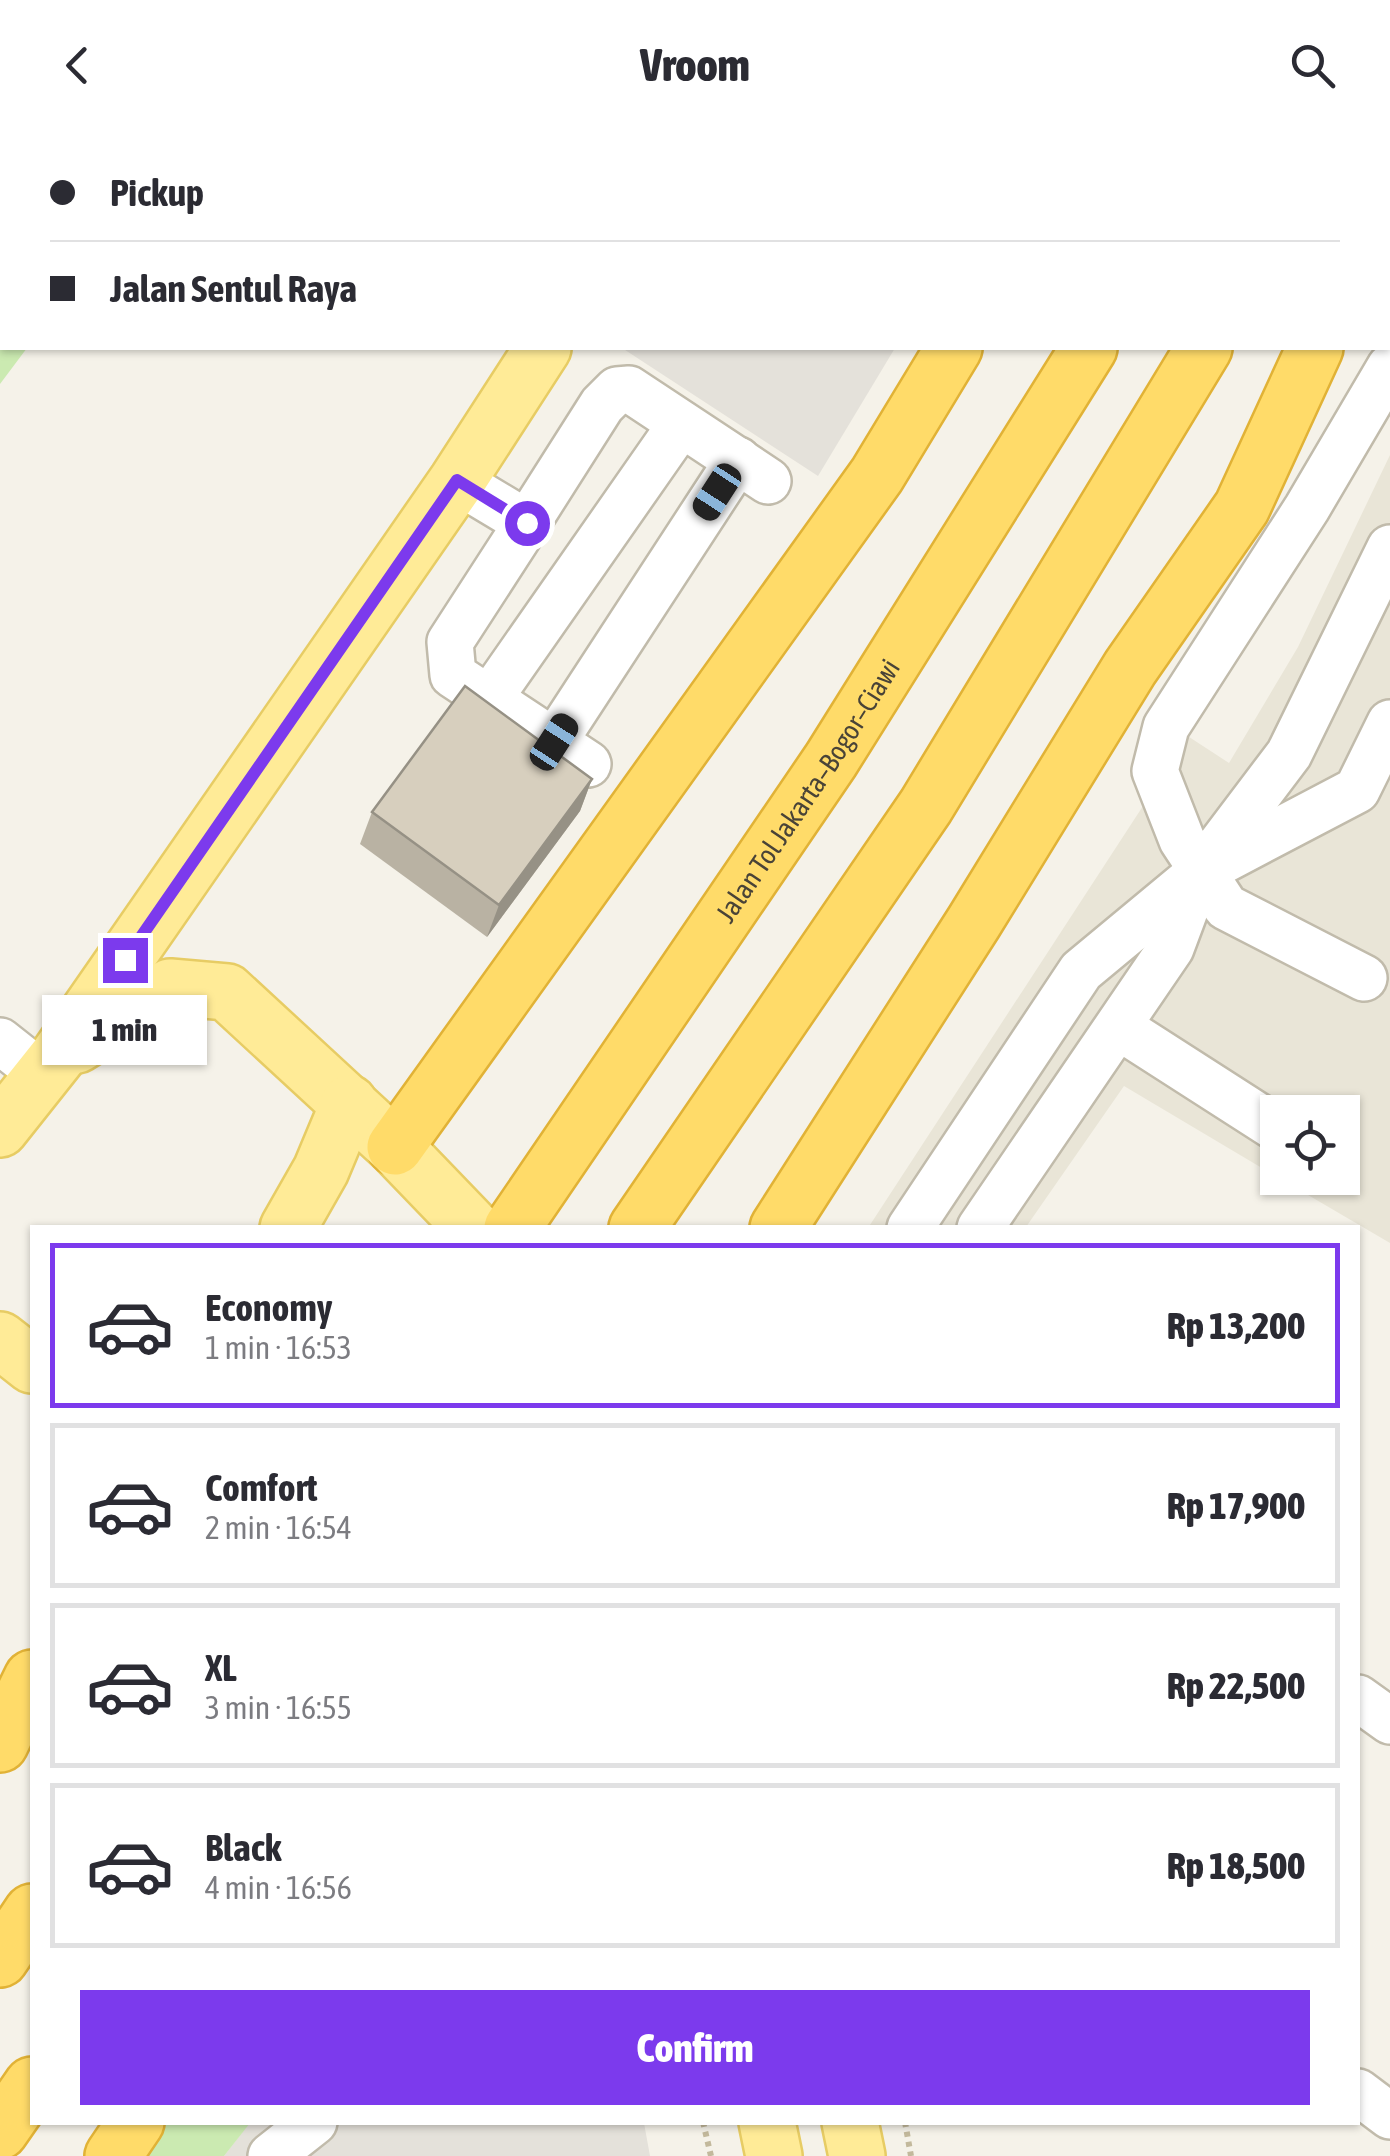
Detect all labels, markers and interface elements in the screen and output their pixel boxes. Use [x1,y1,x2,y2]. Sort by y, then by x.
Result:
icon: back [50,38,105,93]
icon: search [1285,38,1340,93]
text: Vroom [640,39,750,91]
text: Pickup [110,171,204,214]
text: Jalan Sentul Raya [110,267,357,310]
car [688,459,746,525]
route start [505,501,550,546]
street label: Jalan Tol Jakarta–Bogor–Ciawi [709,653,906,928]
car [525,709,583,775]
route end [103,938,148,983]
callout: 1 min [42,995,208,1065]
text: 1 min [92,1011,157,1048]
map controls [1260,1095,1360,1195]
button: locate [1260,1095,1360,1195]
icon: car [85,1281,175,1371]
text: Economy [205,1286,332,1329]
text: Rp 13,200 [1167,1304,1305,1347]
text: 1 min · 16:53 [205,1329,352,1366]
icon: car [85,1461,175,1551]
text: Comfort [205,1466,317,1509]
text: Rp 17,900 [1167,1484,1305,1527]
text: 2 min · 16:54 [205,1509,352,1546]
icon: car [85,1641,175,1731]
text: XL [205,1646,237,1689]
text: Rp 22,500 [1167,1664,1305,1707]
text: 3 min · 16:55 [205,1689,352,1726]
icon: car [85,1821,175,1911]
text: Black [205,1826,282,1869]
text: Rp 18,500 [1167,1844,1305,1887]
text: 4 min · 16:56 [205,1869,352,1906]
button: Confirm [80,1990,1310,2105]

